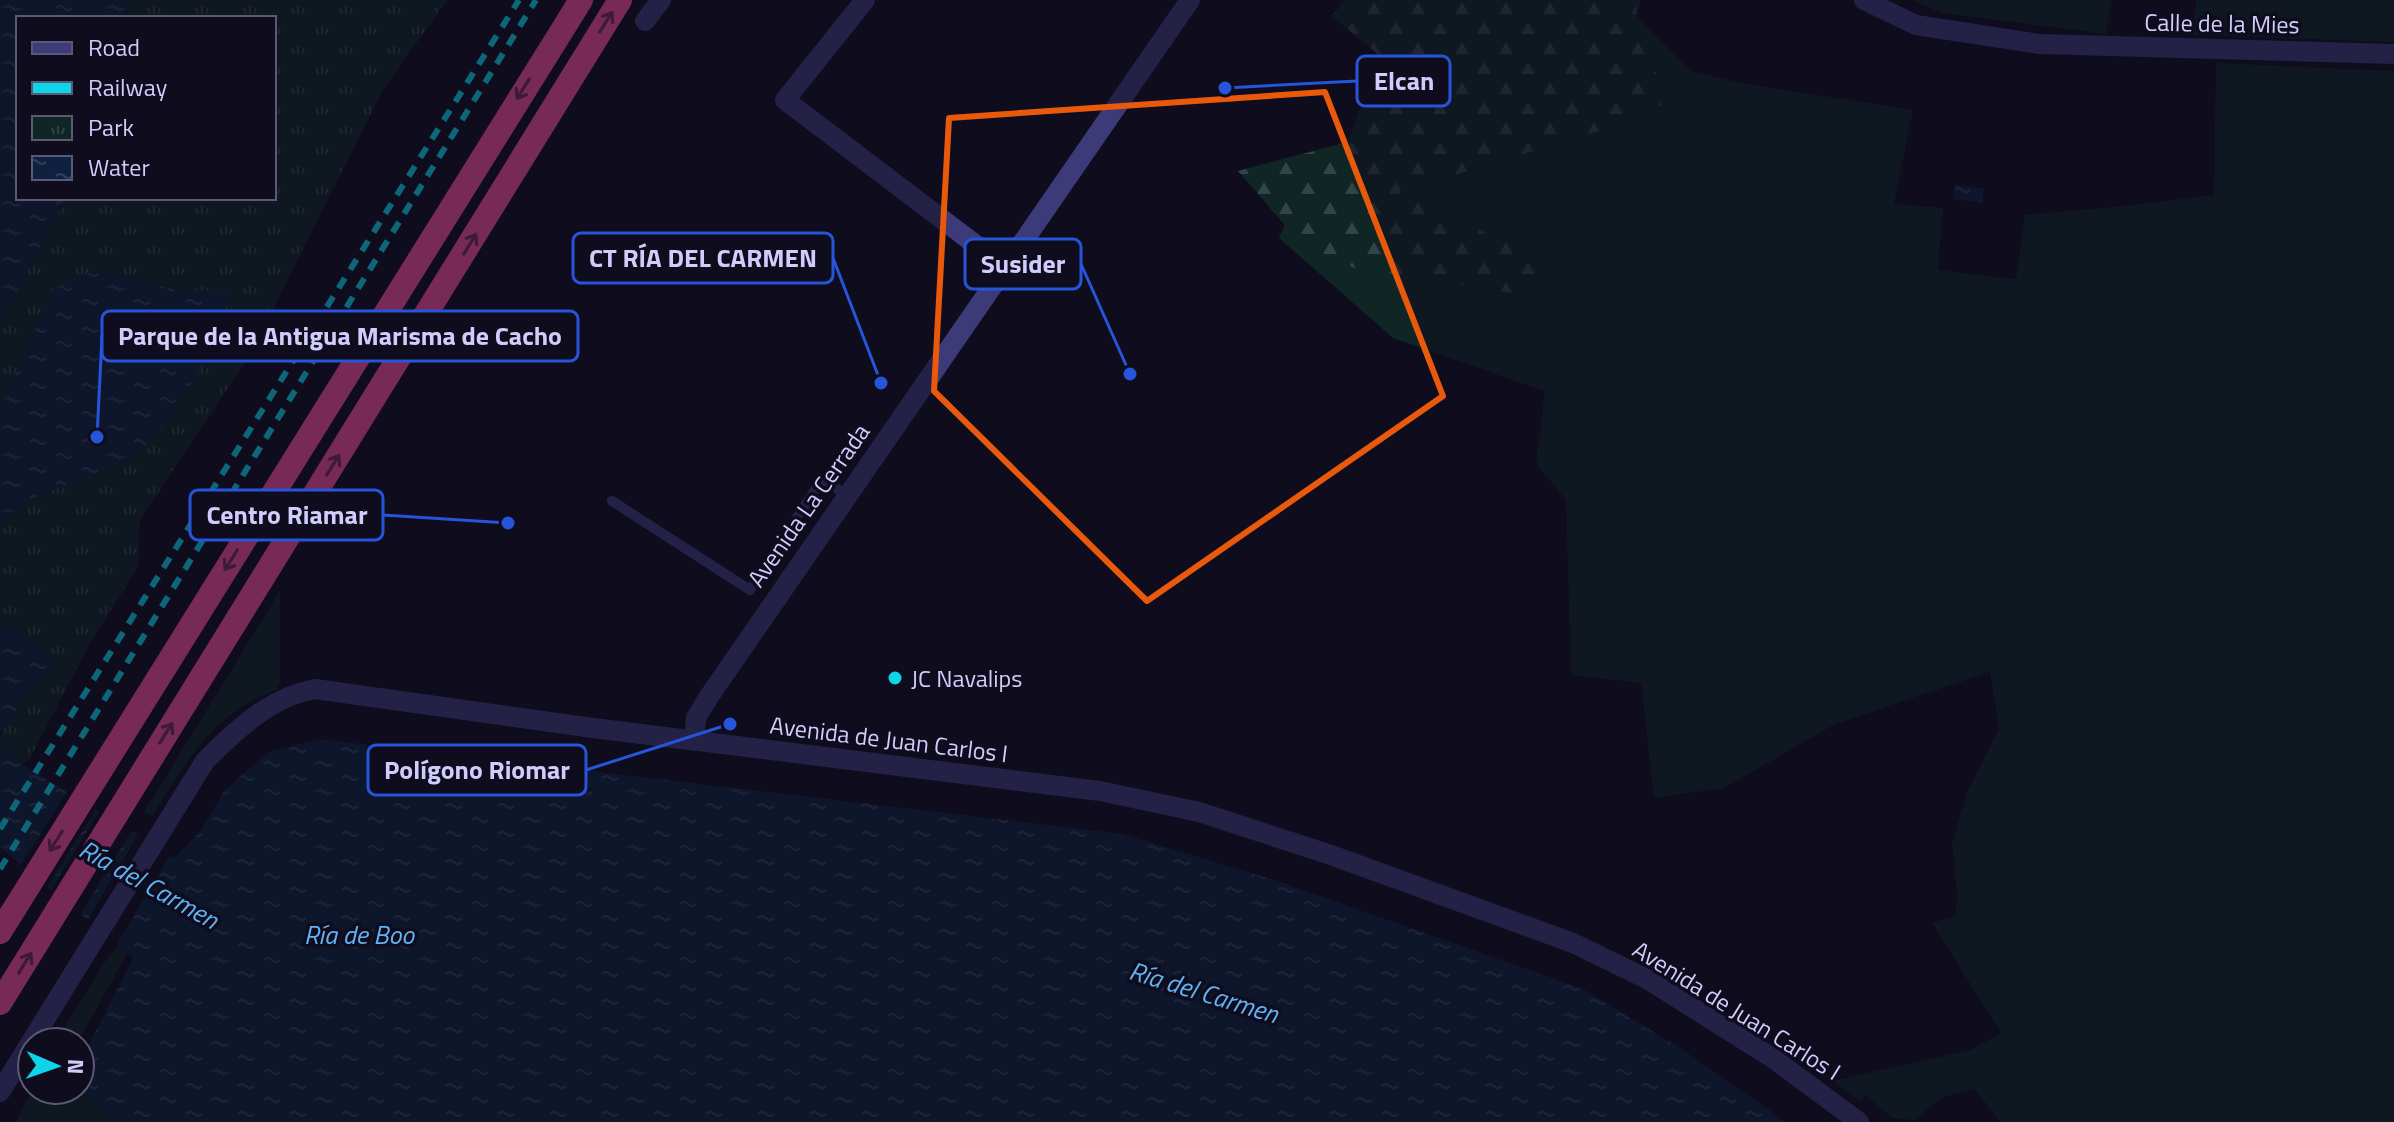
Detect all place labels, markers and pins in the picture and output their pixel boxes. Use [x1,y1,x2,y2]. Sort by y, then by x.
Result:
callout: Elcan [1357,56,1450,106]
callout: CT RÍA DEL CARMEN [573,233,833,283]
callout: Susider [965,239,1081,289]
callout: Parque de la Antigua Marisma de Cacho [102,311,578,361]
callout: Centro Riamar [190,490,383,540]
place label: JC Navalips [911,660,1022,696]
marker: JC Navalips [886,669,904,687]
callout: Polígono Riomar [368,745,586,795]

